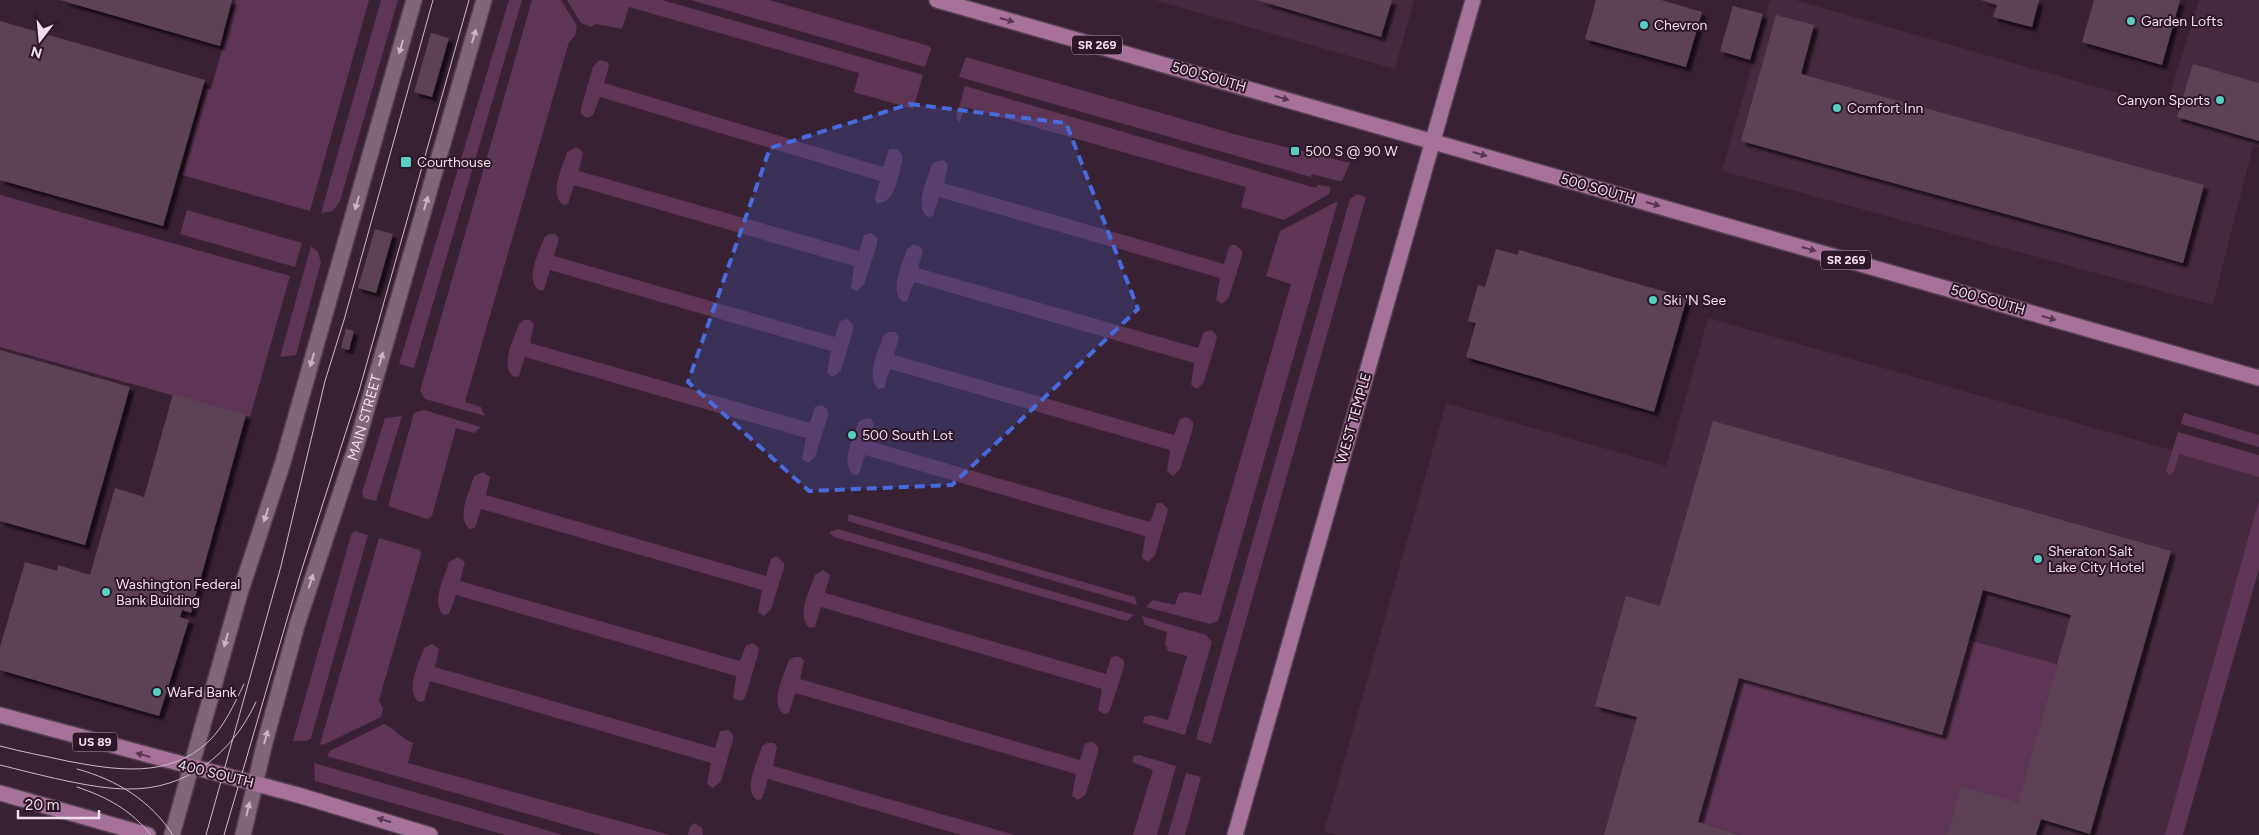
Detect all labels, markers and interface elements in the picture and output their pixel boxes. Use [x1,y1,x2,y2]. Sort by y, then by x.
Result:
place label: Garden Lofts [2141,13,2223,30]
north arrow [15,15,65,65]
marker: Garden Lofts [2125,15,2137,27]
one-way arrow [999,16,1014,24]
place label: Chevron [1654,17,1707,34]
marker: Chevron [1638,19,1650,31]
one-way arrow [470,28,478,43]
road number: SR 269 [1072,36,1122,54]
one-way arrow [396,40,404,55]
text: N [29,42,44,62]
street label: 500 SOUTH [1170,58,1248,96]
place label: Canyon Sports [2117,92,2210,109]
one-way arrow [1274,94,1289,102]
marker: Canyon Sports [2214,94,2226,106]
place label: Comfort Inn [1847,100,1923,117]
marker: Comfort Inn [1831,102,1843,114]
place label: 500 S @ 90 W [1305,143,1398,160]
marker: 500 S @ 90 W [1289,145,1301,157]
one-way arrow [1472,151,1487,159]
place label: Courthouse [417,154,491,171]
marker: Courthouse [399,155,413,169]
street label: 500 SOUTH [1559,170,1637,208]
one-way arrow [422,195,430,210]
one-way arrow [353,196,361,211]
one-way arrow [1645,200,1660,208]
one-way arrow [1801,245,1816,253]
road number: SR 269 [1821,250,1871,270]
street label: 500 SOUTH [1949,281,2027,319]
place label: Ski 'N See [1663,292,1726,309]
marker: Ski 'N See [1647,294,1659,306]
one-way arrow [2042,314,2057,322]
one-way arrow [377,351,385,366]
one-way arrow [308,352,316,367]
street label: WEST TEMPLE [1333,371,1375,465]
street label: MAIN STREET [343,372,385,463]
place label: 500 South Lot [862,427,953,444]
marker: 500 South Lot [846,429,858,441]
one-way arrow [261,508,269,523]
place label: Sheraton Salt Lake City Hotel [2048,543,2144,576]
marker: Sheraton Salt Lake City Hotel [2032,553,2044,565]
one-way arrow [308,573,315,588]
place label: Washington Federal Bank Building [116,576,240,609]
marker: Washington Federal Bank Building [100,586,112,598]
one-way arrow [222,632,230,647]
place label: WaFd Bank [167,684,237,701]
marker: WaFd Bank [151,686,163,698]
one-way arrow [262,729,270,744]
road number: US 89 [72,732,118,752]
one-way arrow [135,751,150,759]
street label: 400 SOUTH [176,756,256,792]
scale bar [18,788,99,820]
text: 20 m [25,796,59,814]
one-way arrow [244,802,252,817]
one-way arrow [376,816,391,824]

